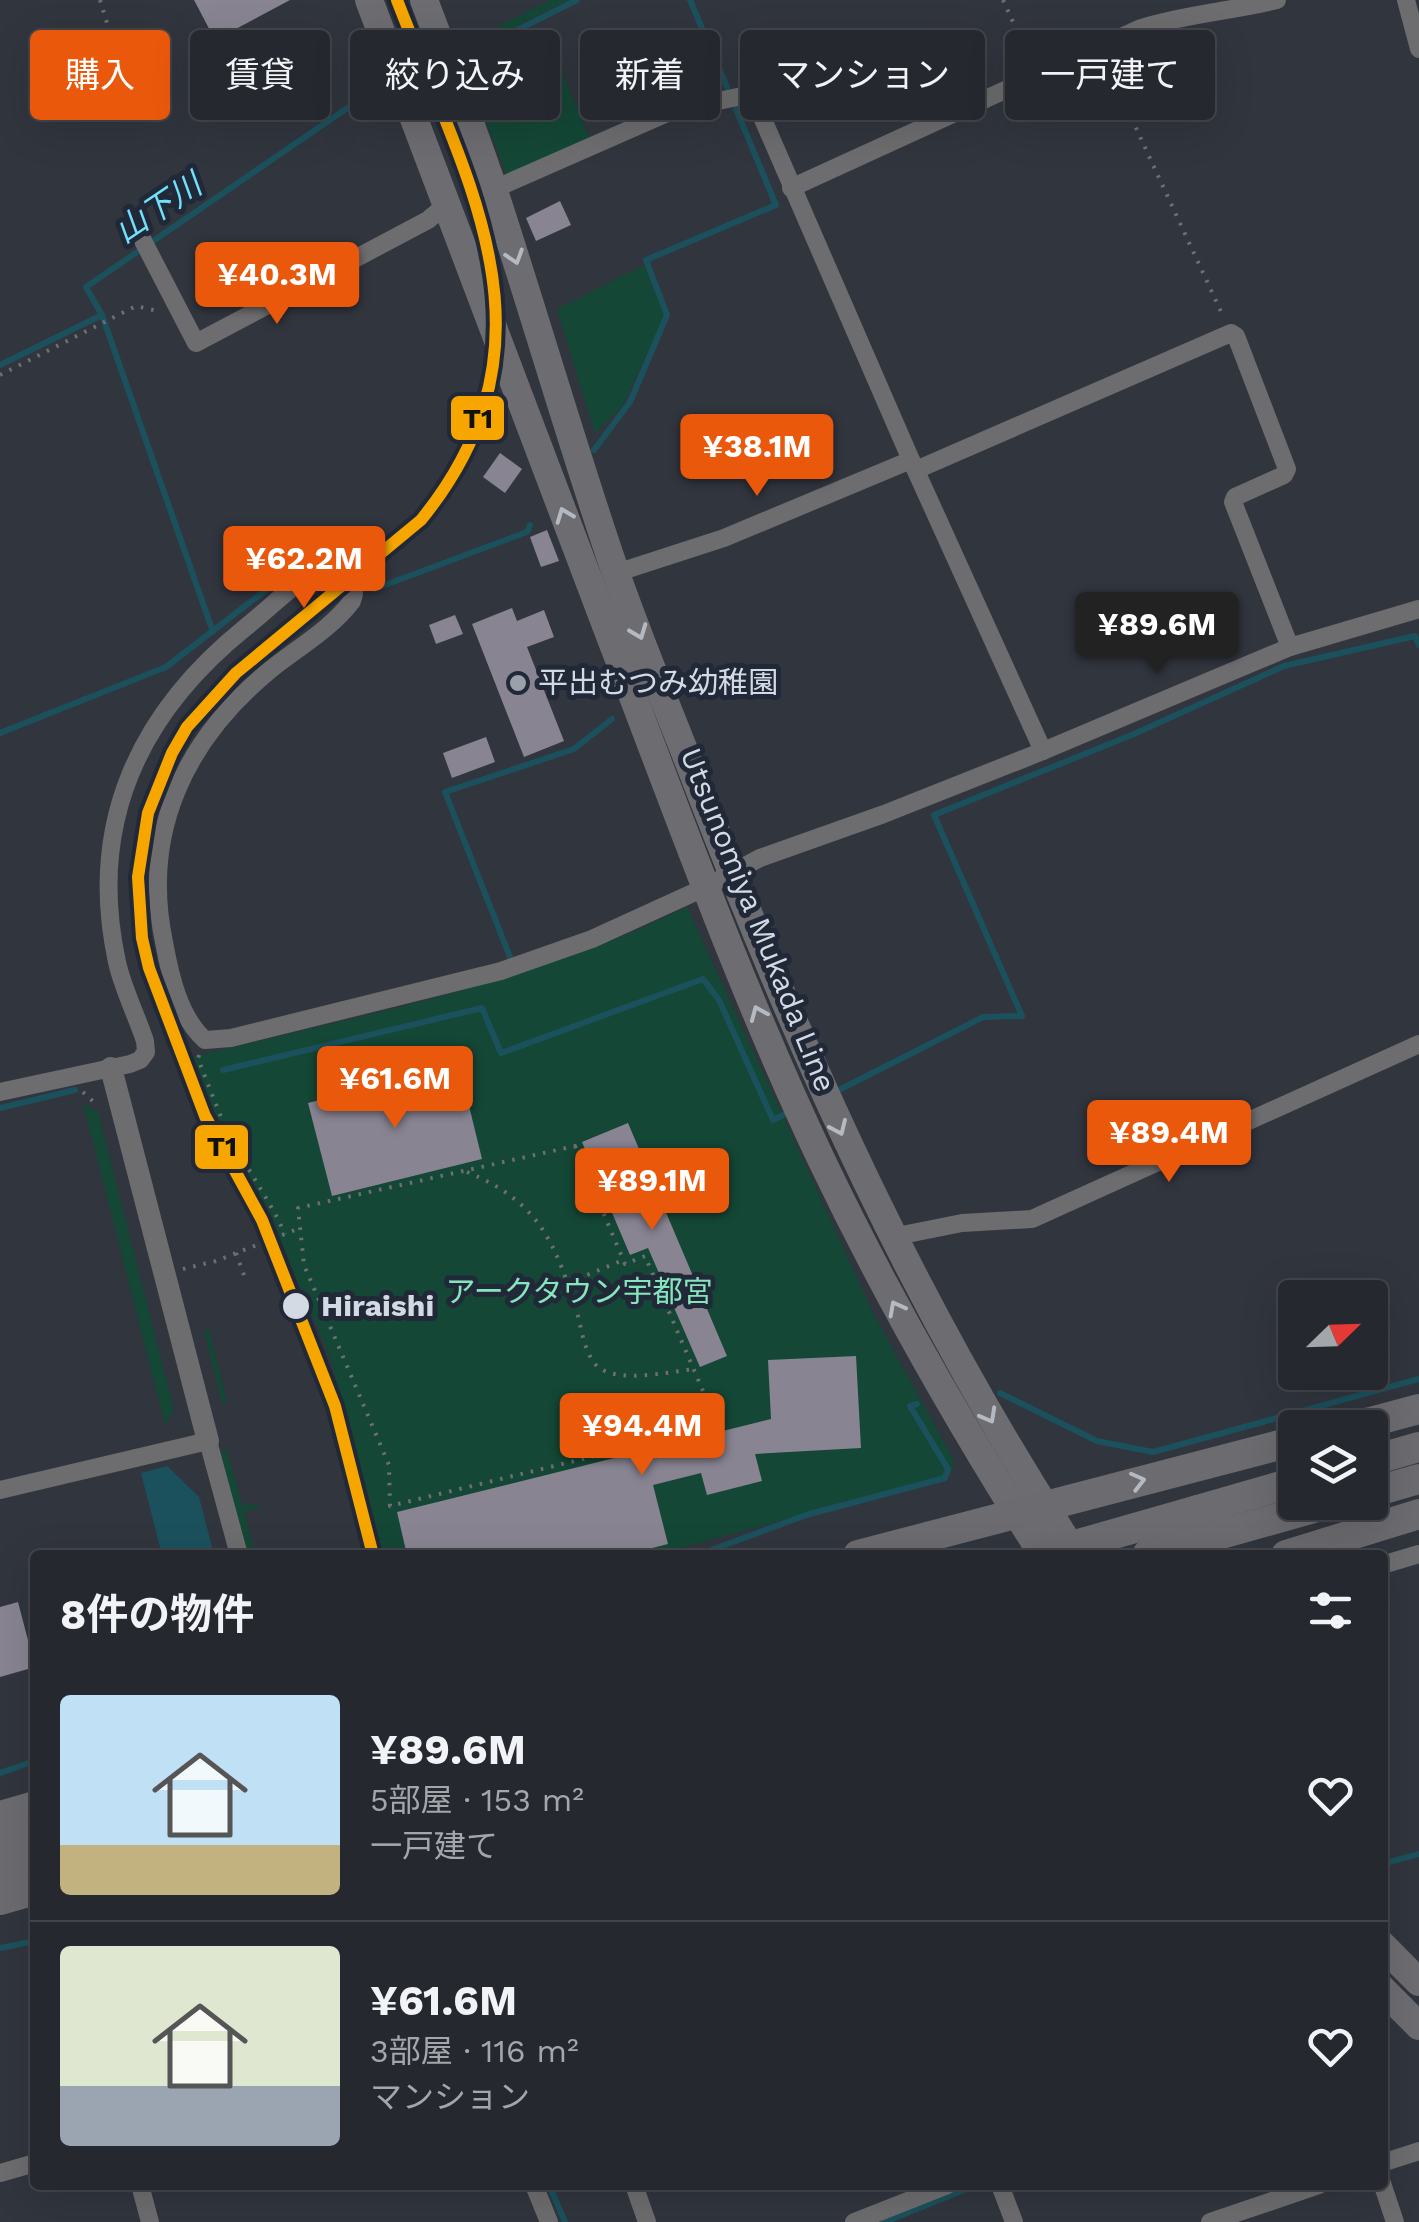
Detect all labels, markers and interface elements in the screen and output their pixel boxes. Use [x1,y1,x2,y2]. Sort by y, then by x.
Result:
chip: 購入 [30,30,170,120]
chip: 賃貸 [190,30,330,120]
chip: 絞り込み [350,30,560,120]
chip: 新着 [580,30,720,120]
chip: マンション [740,30,985,120]
chip: 一戸建て [1005,30,1215,120]
water label: 山下川 [108,164,211,251]
pin: ¥40.3M [196,242,358,327]
one-way arrow [503,247,524,264]
text: ¥40.3M [217,255,337,293]
line badge: T1 [449,394,506,442]
text: T1 [463,402,493,435]
pin: ¥38.1M [676,414,838,499]
text: ¥38.1M [702,427,812,465]
one-way arrow [556,507,576,525]
pin: ¥62.2M [223,526,385,611]
text: ¥62.2M [245,539,363,577]
pin: ¥89.6M [1076,592,1238,677]
text: ¥89.6M [1098,605,1216,643]
one-way arrow [627,622,647,639]
place label: 平出むつみ幼稚園 [538,665,778,700]
marker: 平出むつみ幼稚園 [507,672,529,694]
street label: Utsunomiya Mukada Line [673,743,844,1097]
one-way arrow [750,1006,770,1024]
pin: ¥61.6M [314,1046,476,1131]
text: ¥61.6M [339,1059,451,1097]
pin: ¥89.4M [1088,1100,1250,1185]
text: ¥89.4M [1109,1113,1229,1151]
one-way arrow [827,1118,847,1136]
line badge: T1 [193,1123,250,1171]
text: T1 [207,1130,237,1163]
pin: ¥89.1M [571,1148,733,1233]
text: ¥89.1M [597,1161,707,1199]
park label: アークタウン宇都宮 [446,1274,713,1309]
north arrow [1278,1280,1388,1390]
map controls [1278,1280,1388,1520]
place label: Hiraishi [321,1288,434,1323]
marker: Hiraishi [280,1290,312,1322]
one-way arrow [889,1300,908,1318]
pin: ¥94.4M [561,1393,723,1478]
one-way arrow [977,1405,997,1423]
text: ¥94.4M [582,1406,702,1444]
button: layers [1278,1410,1388,1520]
one-way arrow [1129,1472,1146,1493]
icon: filters [1303,1583,1358,1638]
text: 8件の物件 [60,1590,254,1639]
text: ¥89.6M [370,1725,526,1774]
icon: home [140,1735,260,1855]
icon: heart [1303,1768,1358,1823]
text: 5部屋 · 153 m² [370,1781,584,1819]
text: 一戸建て [370,1827,498,1865]
text: ¥61.6M [370,1976,517,2025]
icon: home [140,1986,260,2106]
icon: heart [1303,2019,1358,2074]
text: 3部屋 · 116 m² [370,2032,579,2070]
text: マンション [370,2078,530,2116]

